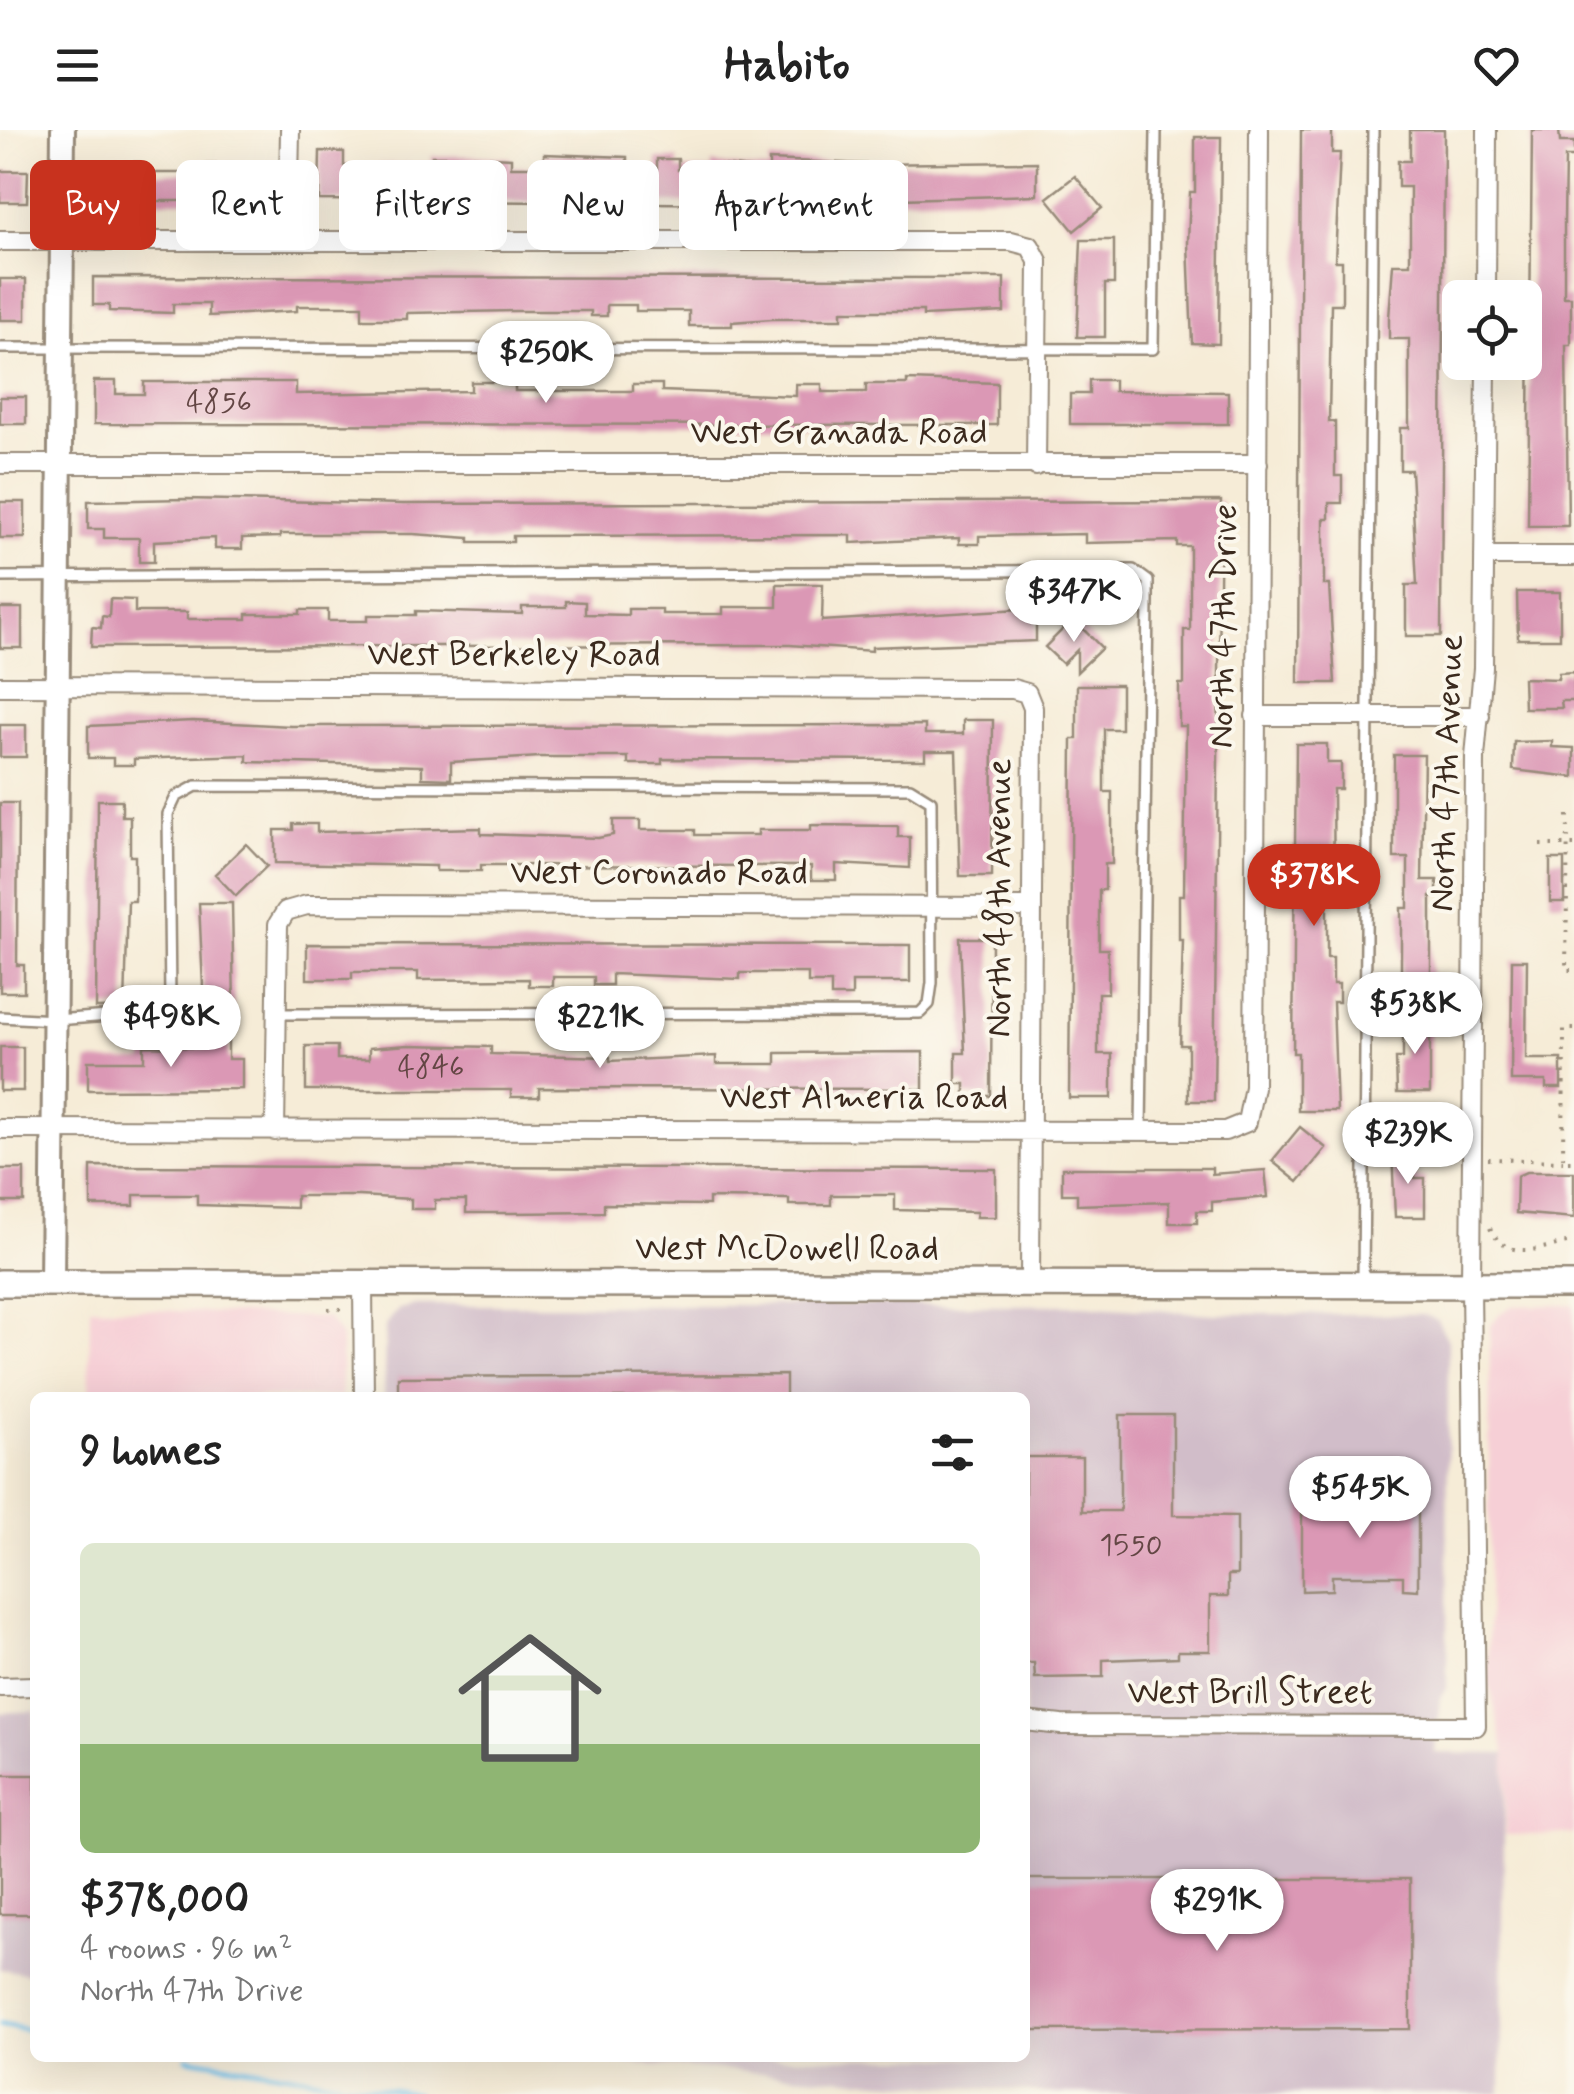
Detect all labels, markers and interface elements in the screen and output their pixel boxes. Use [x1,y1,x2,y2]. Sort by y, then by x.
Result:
text: Habito [724,36,850,95]
icon: menu [50,38,105,93]
icon: heart [1469,38,1524,93]
chip: Buy [30,160,156,250]
chip: Rent [176,160,319,250]
chip: Filters [339,160,507,250]
chip: New [527,160,659,250]
chip: Apartment [679,160,908,250]
map controls [1442,280,1542,380]
button: locate [1442,280,1542,380]
pin: $250K [476,321,616,406]
text: $250K [499,332,593,374]
house number: 4856 [186,383,252,422]
street label: West Granada Road [691,410,987,456]
street label: North 47th Drive [1199,503,1249,749]
pin: $347K [1004,560,1144,645]
text: $347K [1027,571,1121,613]
street label: West Berkeley Road [368,632,660,678]
street label: North 47th Avenue [1419,634,1475,912]
street label: North 48th Avenue [977,759,1023,1037]
pin: $378K [1244,844,1384,929]
street label: West Coronado Road [510,850,808,896]
text: $378K [1269,855,1359,897]
pin: $538K [1345,972,1485,1057]
text: $538K [1369,983,1461,1025]
pin: $498K [101,985,241,1070]
pin: $221K [530,986,670,1071]
text: $498K [123,996,219,1038]
text: $221K [557,997,643,1039]
house number: 4846 [398,1048,464,1087]
street label: West Almeria Road [720,1075,1008,1121]
pin: $239K [1338,1102,1478,1187]
text: $239K [1364,1113,1452,1155]
street label: West McDowell Road [635,1226,939,1272]
text: 9 homes [80,1425,222,1480]
icon: filters [925,1425,980,1480]
pin: $545K [1290,1456,1430,1541]
text: $545K [1311,1467,1409,1509]
house number: 1550 [1100,1526,1162,1565]
icon: home [440,1608,620,1788]
street label: West Brill Street [1127,1670,1373,1716]
pin: $291K [1147,1869,1287,1954]
text: $378,000 [80,1873,249,1928]
text: $291K [1173,1880,1261,1922]
text: 4 rooms · 96 m² [80,1928,293,1970]
text: North 47th Drive [80,1970,304,2012]

